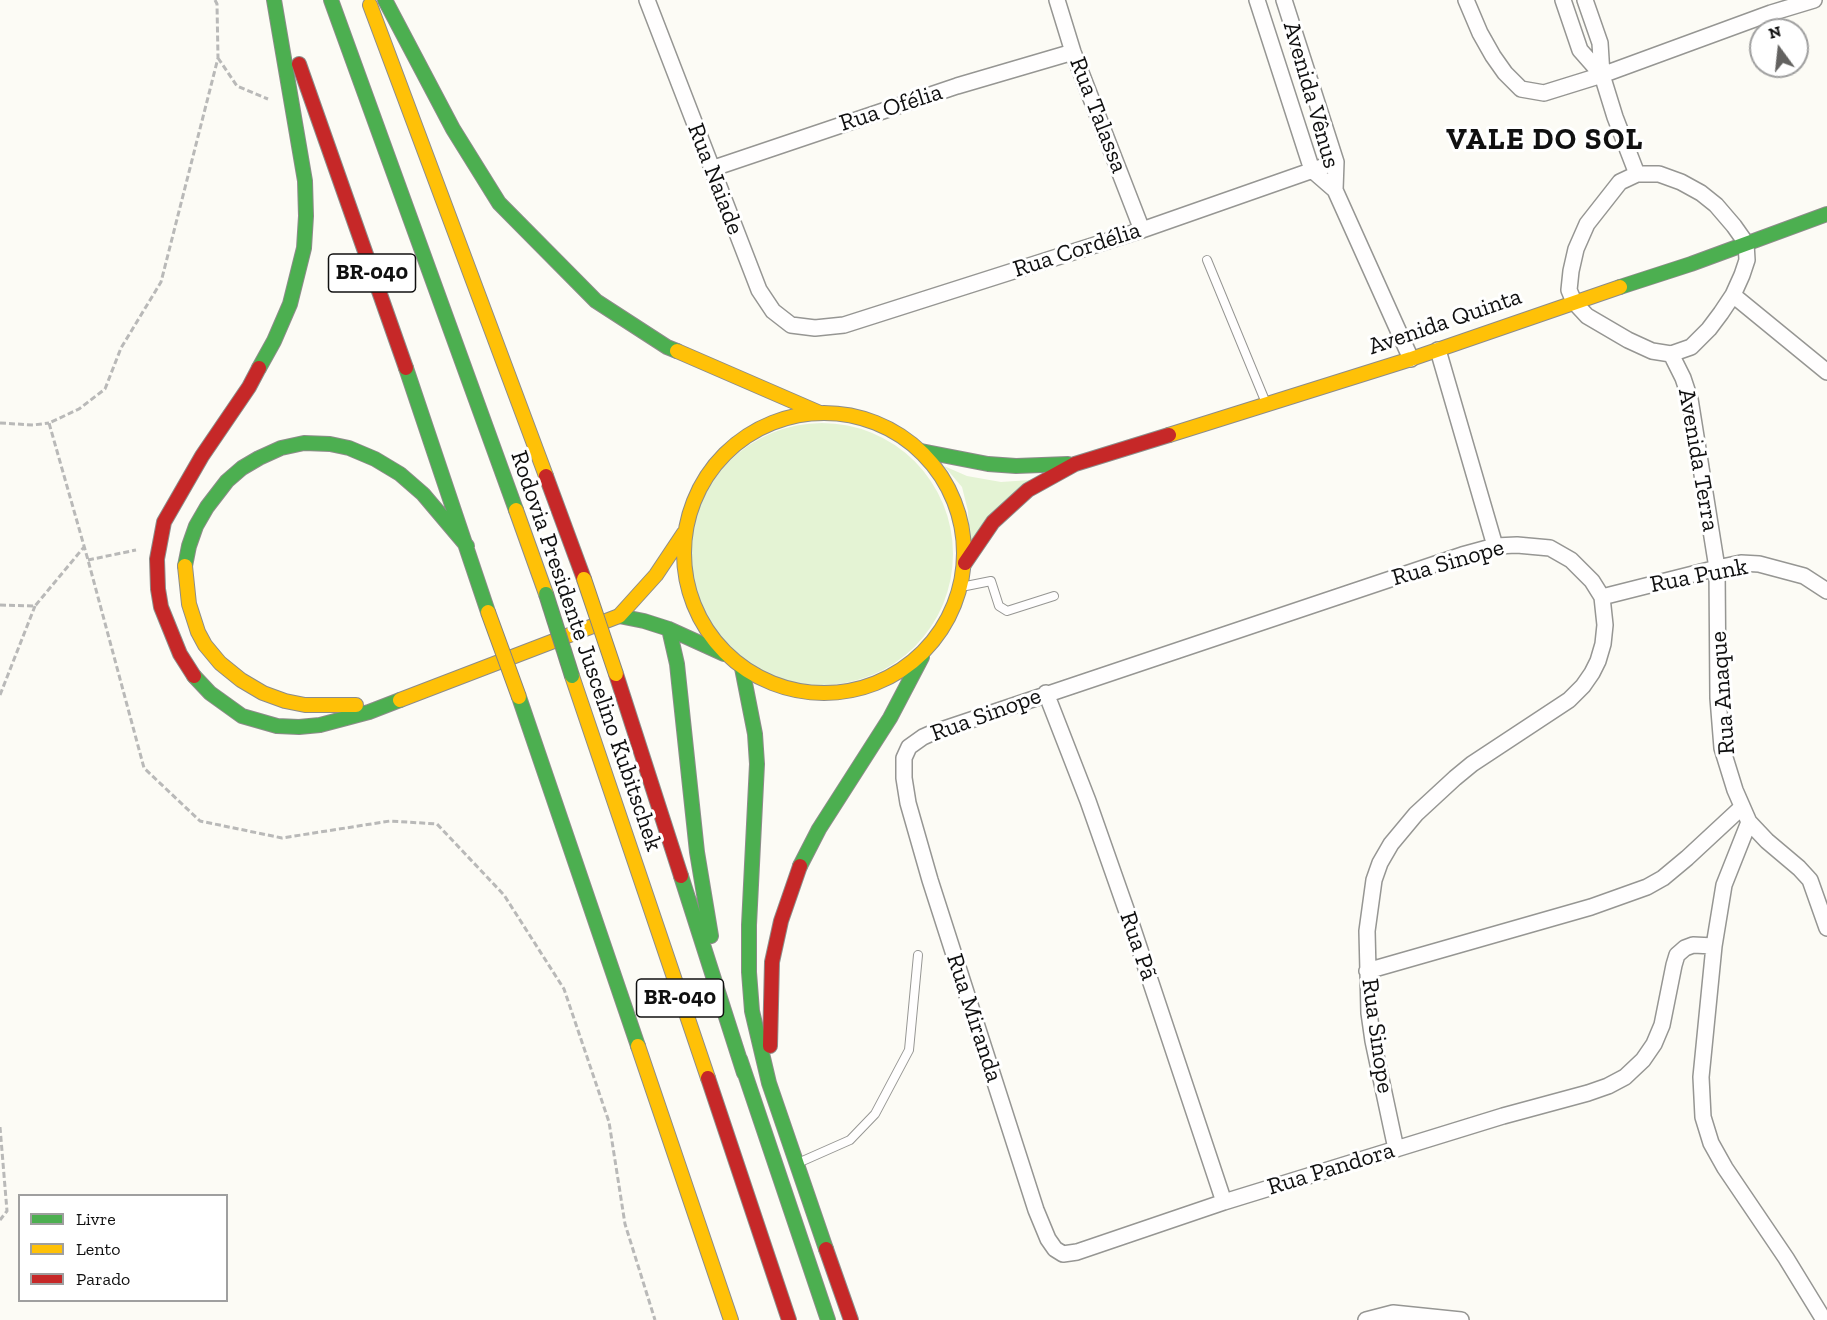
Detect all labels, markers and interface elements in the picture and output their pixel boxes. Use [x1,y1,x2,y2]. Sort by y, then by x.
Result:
street label: Avenida Vênus [1276,18,1346,172]
north arrow [1749,18,1809,78]
text: N [1766,21,1783,43]
street label: Rua Talassa [1063,53,1133,177]
street label: Rua Ofélia [836,78,946,138]
street label: Rua Naiade [681,119,749,239]
district label: VALE DO SOL [1446,122,1644,158]
street label: Rua Cordélia [1010,216,1144,284]
road number: BR-040 [328,254,416,292]
street label: Avenida Quinta [1365,282,1525,362]
street label: Avenida Terra [1671,386,1725,534]
street label: Rodovia Presidente Juscelino Kubitschek [504,447,668,855]
street label: Rua Sinope [1389,533,1507,593]
street label: Rua Punk [1648,552,1750,600]
street label: Rua Anaque [1704,630,1742,756]
street label: Rua Sinope [927,682,1045,748]
street label: Rua Pã [1113,908,1163,984]
street label: Rua Miranda [940,950,1008,1086]
street label: Rua Sinope [1355,977,1399,1095]
road number: BR-040 [636,979,724,1017]
street label: Rua Pandora [1264,1136,1398,1202]
legend [18,1194,228,1302]
text: Livre [76,1208,116,1230]
text: Lento [76,1238,121,1260]
text: Parado [76,1268,130,1290]

